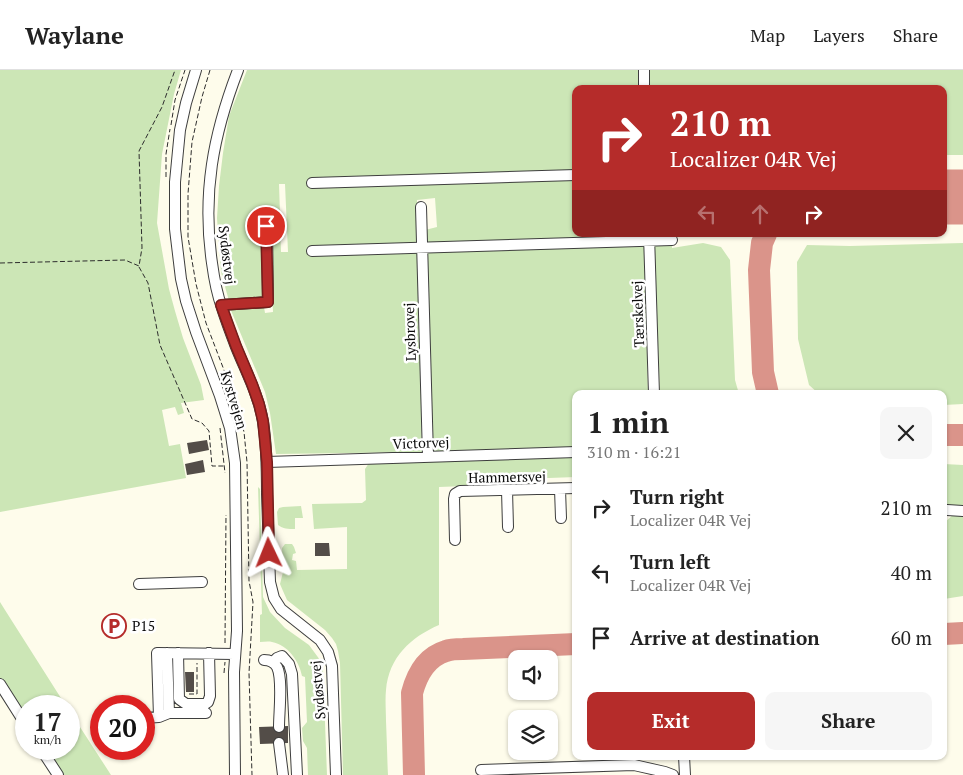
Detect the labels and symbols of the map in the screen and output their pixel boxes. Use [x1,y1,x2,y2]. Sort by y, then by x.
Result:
pin [245,205,287,247]
street label: Sydøstvej [214,224,241,286]
street label: Tærskelvej [627,280,648,348]
street label: Lysbrovej [399,302,420,362]
street label: Kystvejen [217,368,253,432]
street label: Victorvej [392,432,450,453]
street label: Hammersvej [468,466,546,487]
position arrow [242,526,294,578]
parking icon: P15 [101,613,127,639]
place label: P15 [132,616,155,635]
street label: Sydøstvej [305,660,330,720]
speed limit sign: 20 [90,695,155,760]

